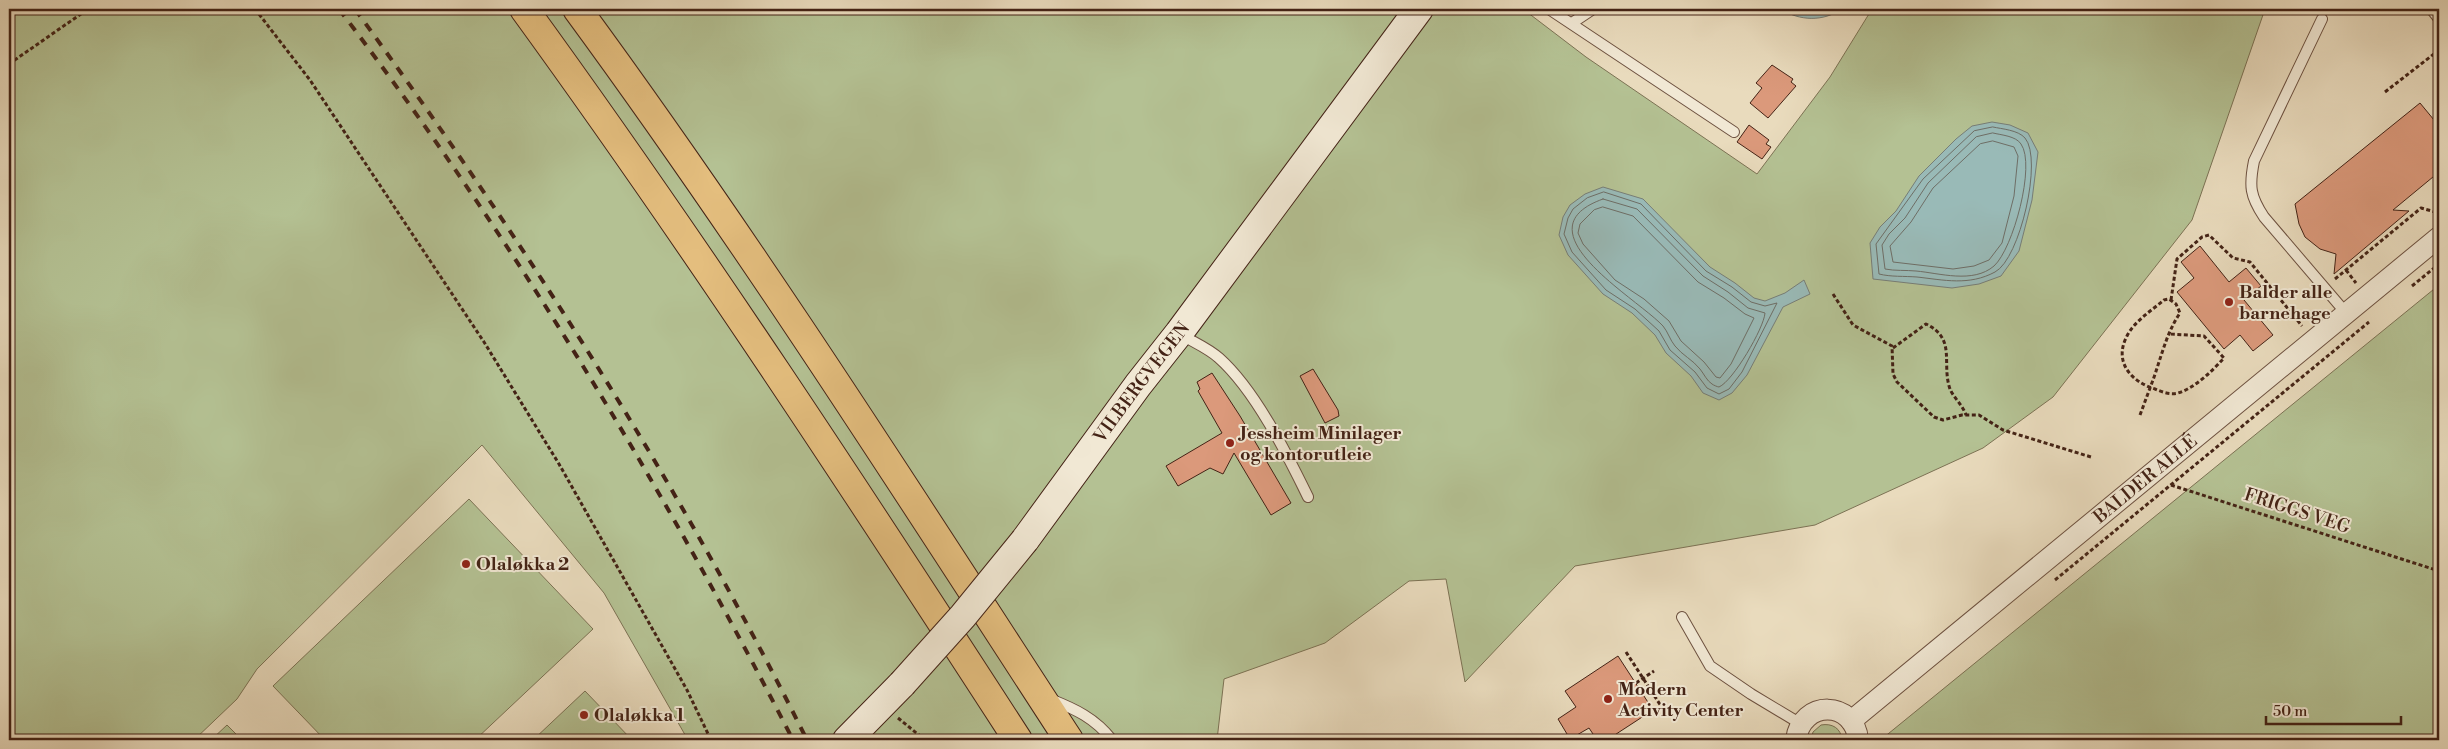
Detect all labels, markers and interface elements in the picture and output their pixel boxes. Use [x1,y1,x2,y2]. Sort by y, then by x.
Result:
place label: Balder alle barnehage [2239,281,2333,325]
marker: Balder alle barnehage [2223,296,2235,308]
street label: VILBERGVEGEN [1088,317,1195,448]
place label: Jessheim Minilager og kontorutleie [1237,422,1402,466]
street label: BALDER ALLÉ [2088,429,2202,529]
marker: Jessheim Minilager og kontorutleie [1224,437,1236,449]
street label: FRIGGS VEG [2241,483,2354,539]
place label: Olaløkka 2 [476,553,569,576]
marker: Olaløkka 2 [460,558,472,570]
place label: Modern Activity Center [1617,678,1744,722]
marker: Modern Activity Center [1602,693,1614,705]
scale bar [2266,694,2400,726]
text: 50 m [2273,702,2307,721]
place label: Olaløkka 1 [594,704,685,727]
marker: Olaløkka 1 [578,709,590,721]

